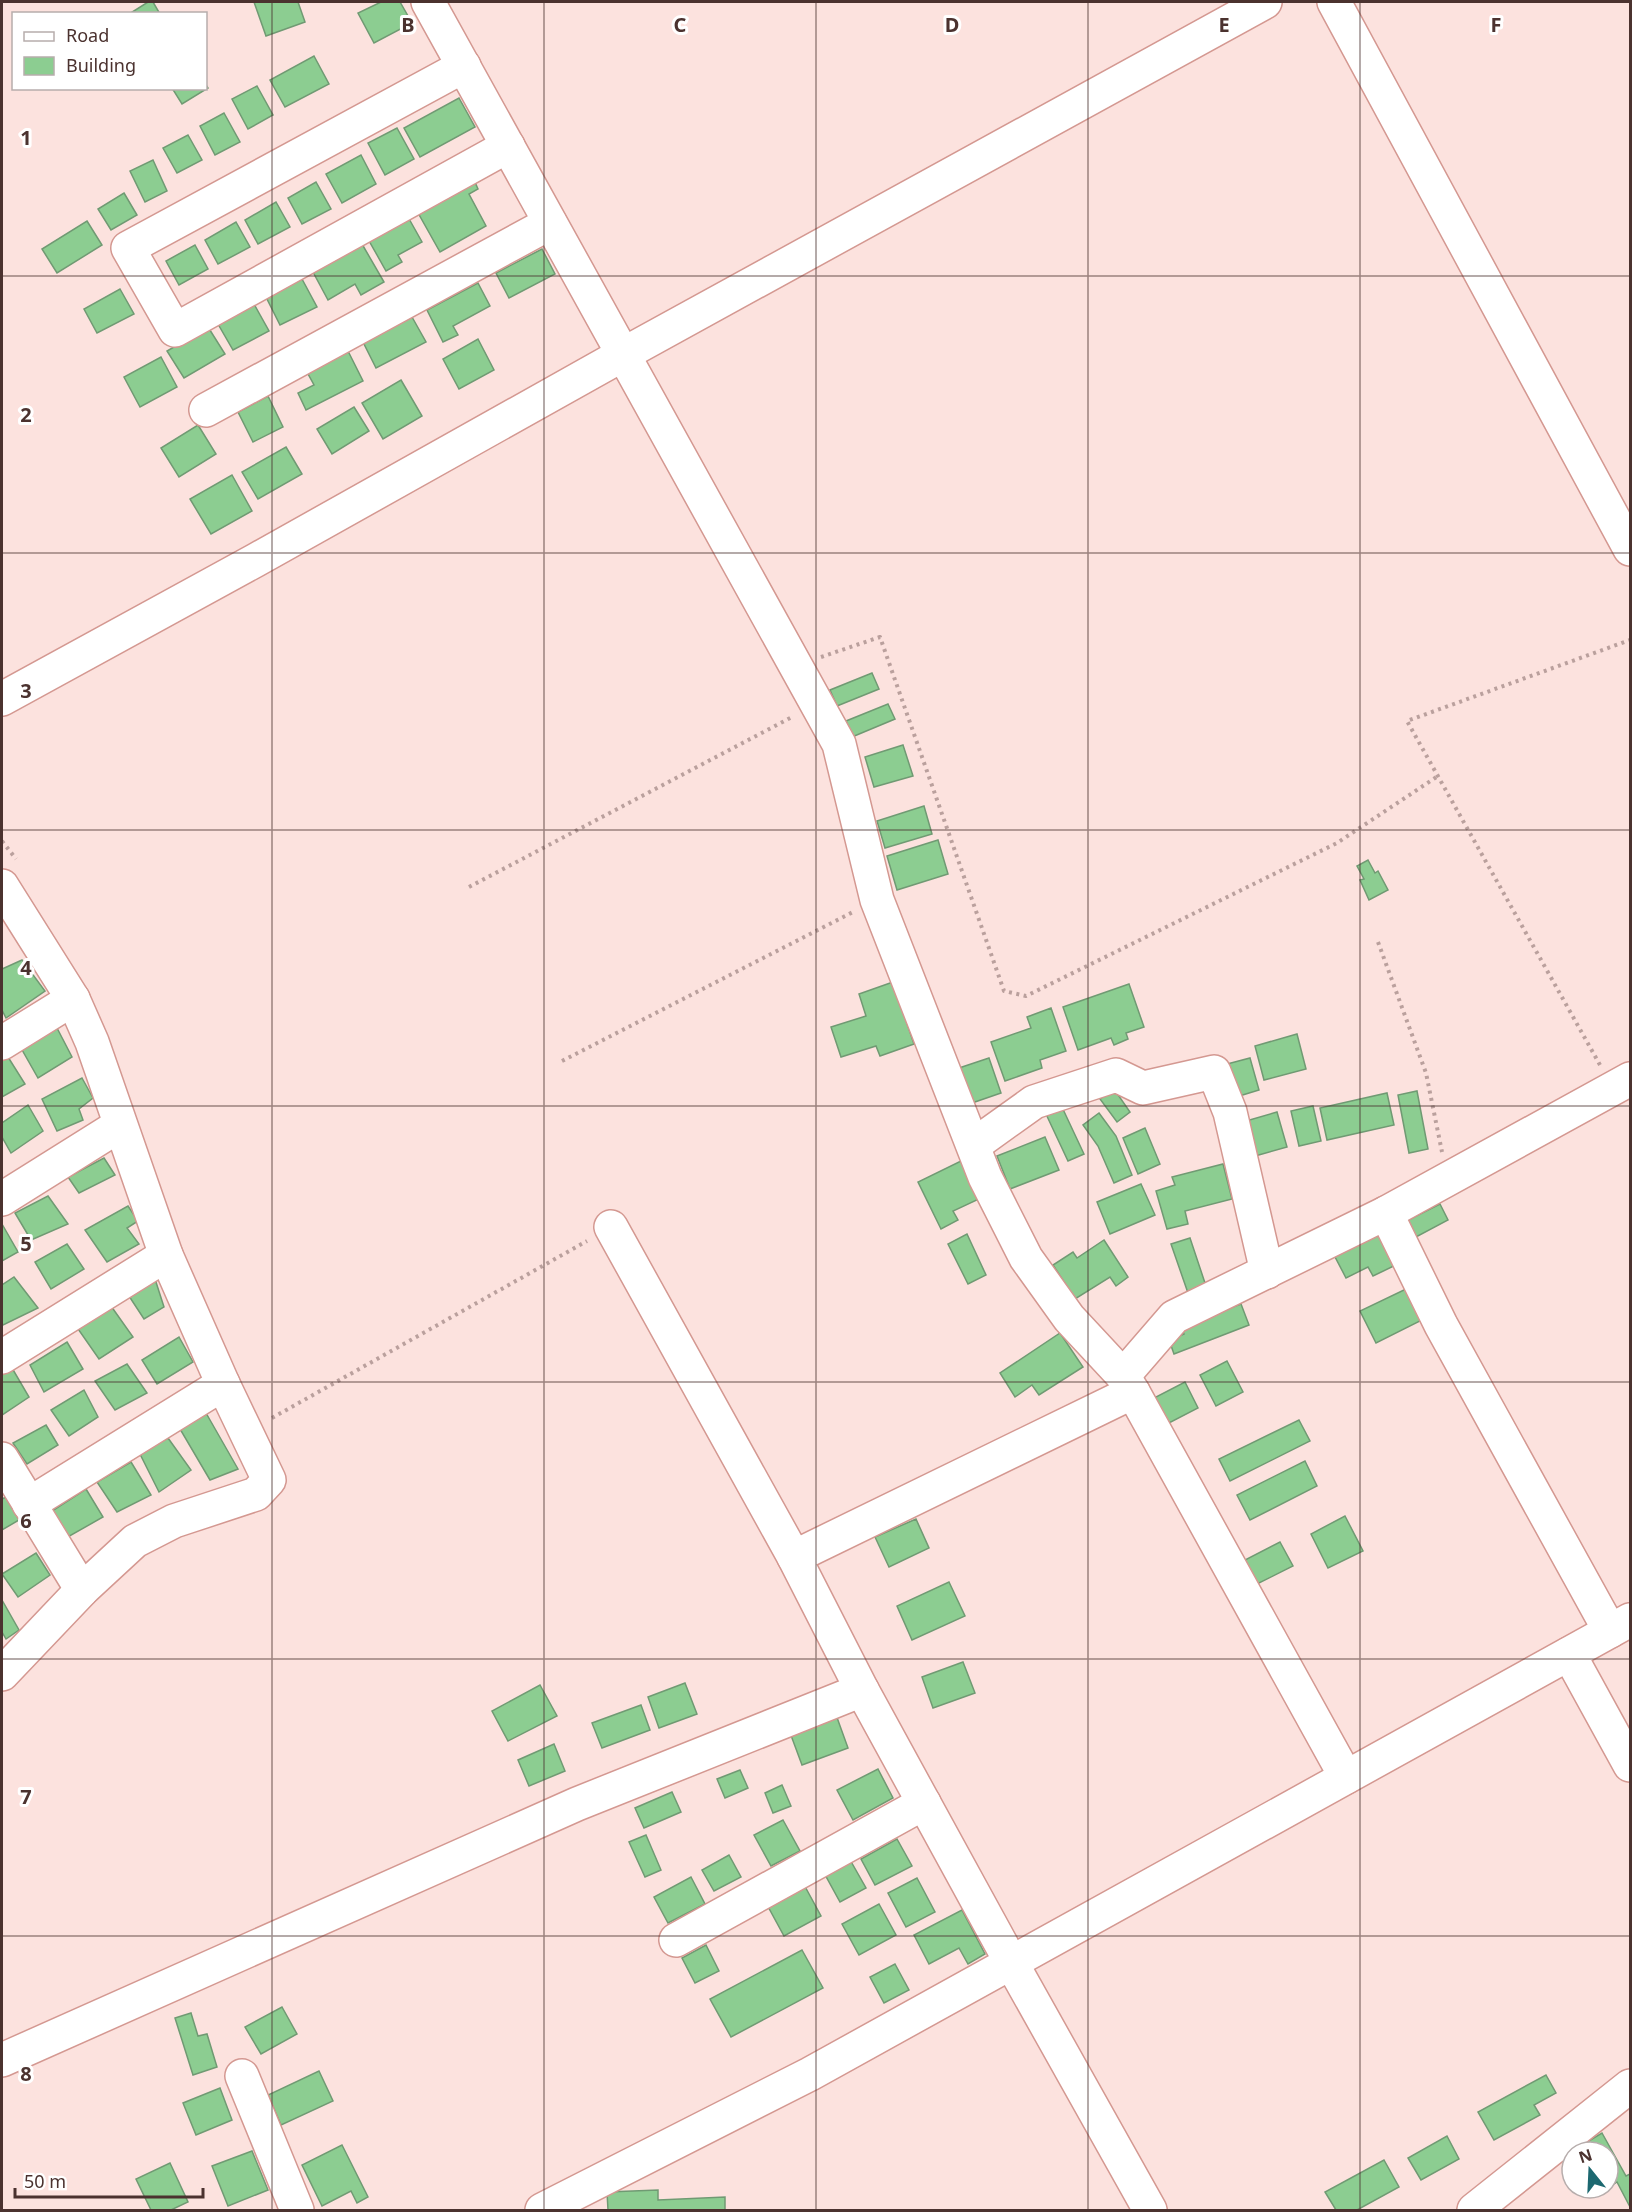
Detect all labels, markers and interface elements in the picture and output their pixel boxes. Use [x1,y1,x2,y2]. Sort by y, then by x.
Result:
text: B [401,11,415,38]
text: C [674,11,687,38]
text: D [945,11,959,38]
text: E [1218,11,1230,38]
text: F [1491,11,1501,38]
legend [12,12,207,90]
text: Road [66,23,109,47]
text: Building [66,53,136,77]
text: 1 [20,124,32,151]
text: 2 [20,401,32,428]
text: 3 [20,677,32,704]
text: 4 [20,954,32,981]
text: 5 [20,1230,32,1257]
text: 6 [20,1507,32,1534]
text: 7 [20,1783,32,1810]
text: 8 [20,2060,32,2087]
north arrow [1560,2140,1620,2200]
text: N [1576,2143,1595,2168]
scale bar [15,2161,202,2199]
text: 50 m [24,2169,66,2193]

